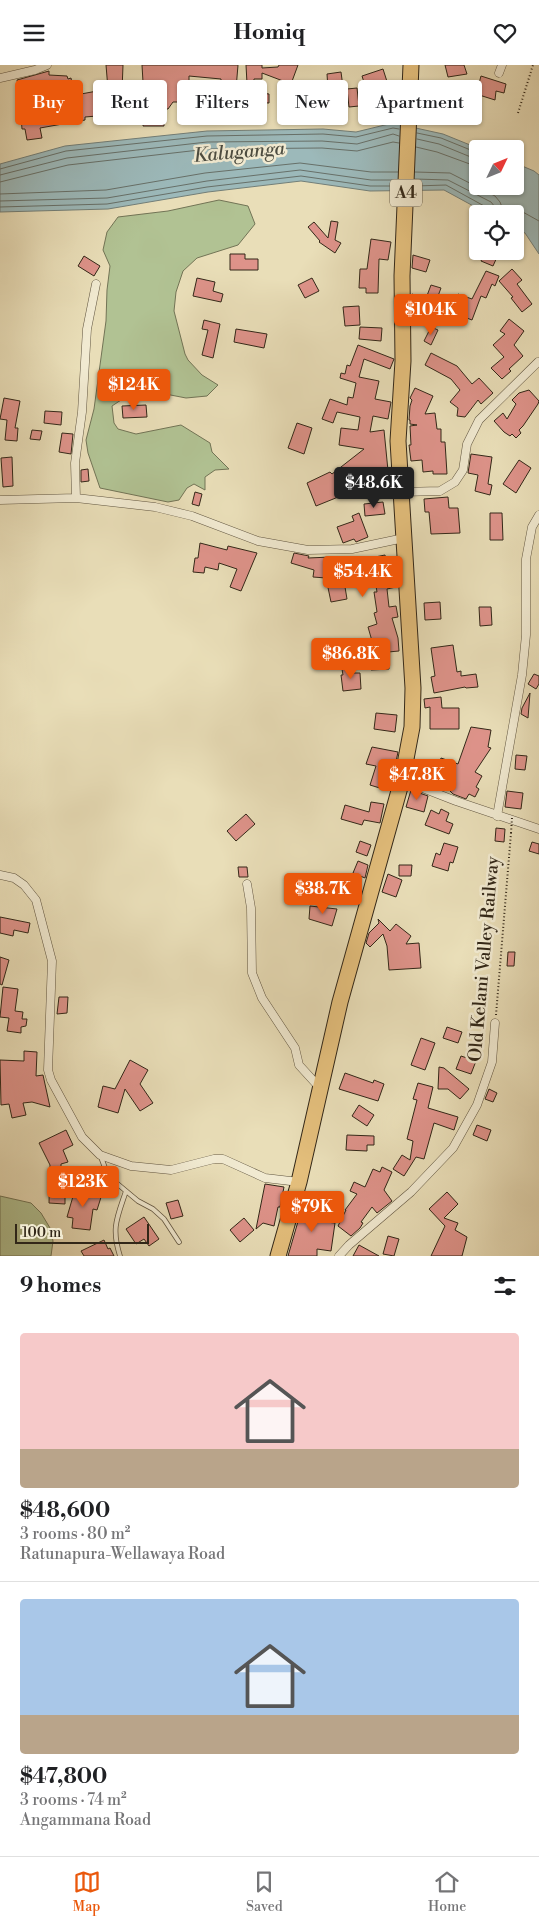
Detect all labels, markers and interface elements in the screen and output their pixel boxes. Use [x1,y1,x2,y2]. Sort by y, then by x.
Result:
icon: menu [20,19,48,47]
text: Homiq [234,19,305,46]
icon: heart [491,19,519,47]
chip: Buy [15,80,83,125]
chip: Rent [93,80,167,125]
chip: Filters [177,80,267,125]
chip: New [277,80,348,125]
chip: Apartment [358,80,482,125]
water label: Kaluganga [192,136,286,168]
north arrow [469,140,524,195]
map controls [469,140,524,260]
road number: A4 [390,180,422,207]
button: locate [469,205,524,260]
pin: $104K [396,293,466,336]
text: $104K [405,300,457,320]
pin: $124K [99,369,169,411]
text: $124K [108,375,160,395]
pin: $48.6K [333,467,415,509]
text: $48.6K [345,473,403,493]
pin: $54.4K [322,555,404,598]
text: $54.4K [334,562,392,582]
pin: $86.8K [310,637,392,680]
text: $86.8K [322,644,380,664]
pin: $47.8K [376,759,458,801]
text: $47.8K [389,765,445,785]
street label: Old Kelani Valley Railway [464,855,504,1063]
pin: $38.7K [282,873,364,915]
text: $38.7K [295,879,351,899]
pin: $123K [48,1165,118,1208]
text: $123K [58,1172,108,1192]
pin: $79K [282,1191,342,1233]
text: $79K [291,1197,333,1217]
scale bar [15,1221,149,1244]
text: 100 m [22,1224,61,1242]
icon: filters [491,1272,519,1300]
text: 9 homes [20,1273,101,1299]
icon: home [225,1366,315,1456]
text: $48,600 [20,1498,110,1524]
text: 3 rooms · 80 m² [20,1524,130,1544]
text: Ratunapura-Wellawaya Road [20,1544,225,1564]
icon: home [225,1631,315,1721]
text: $47,800 [20,1764,107,1790]
text: 3 rooms · 74 m² [20,1790,127,1810]
text: Angammana Road [20,1810,151,1830]
tab: Map [73,1868,101,1916]
tab: Saved [246,1868,283,1916]
tab: Home [428,1868,466,1916]

